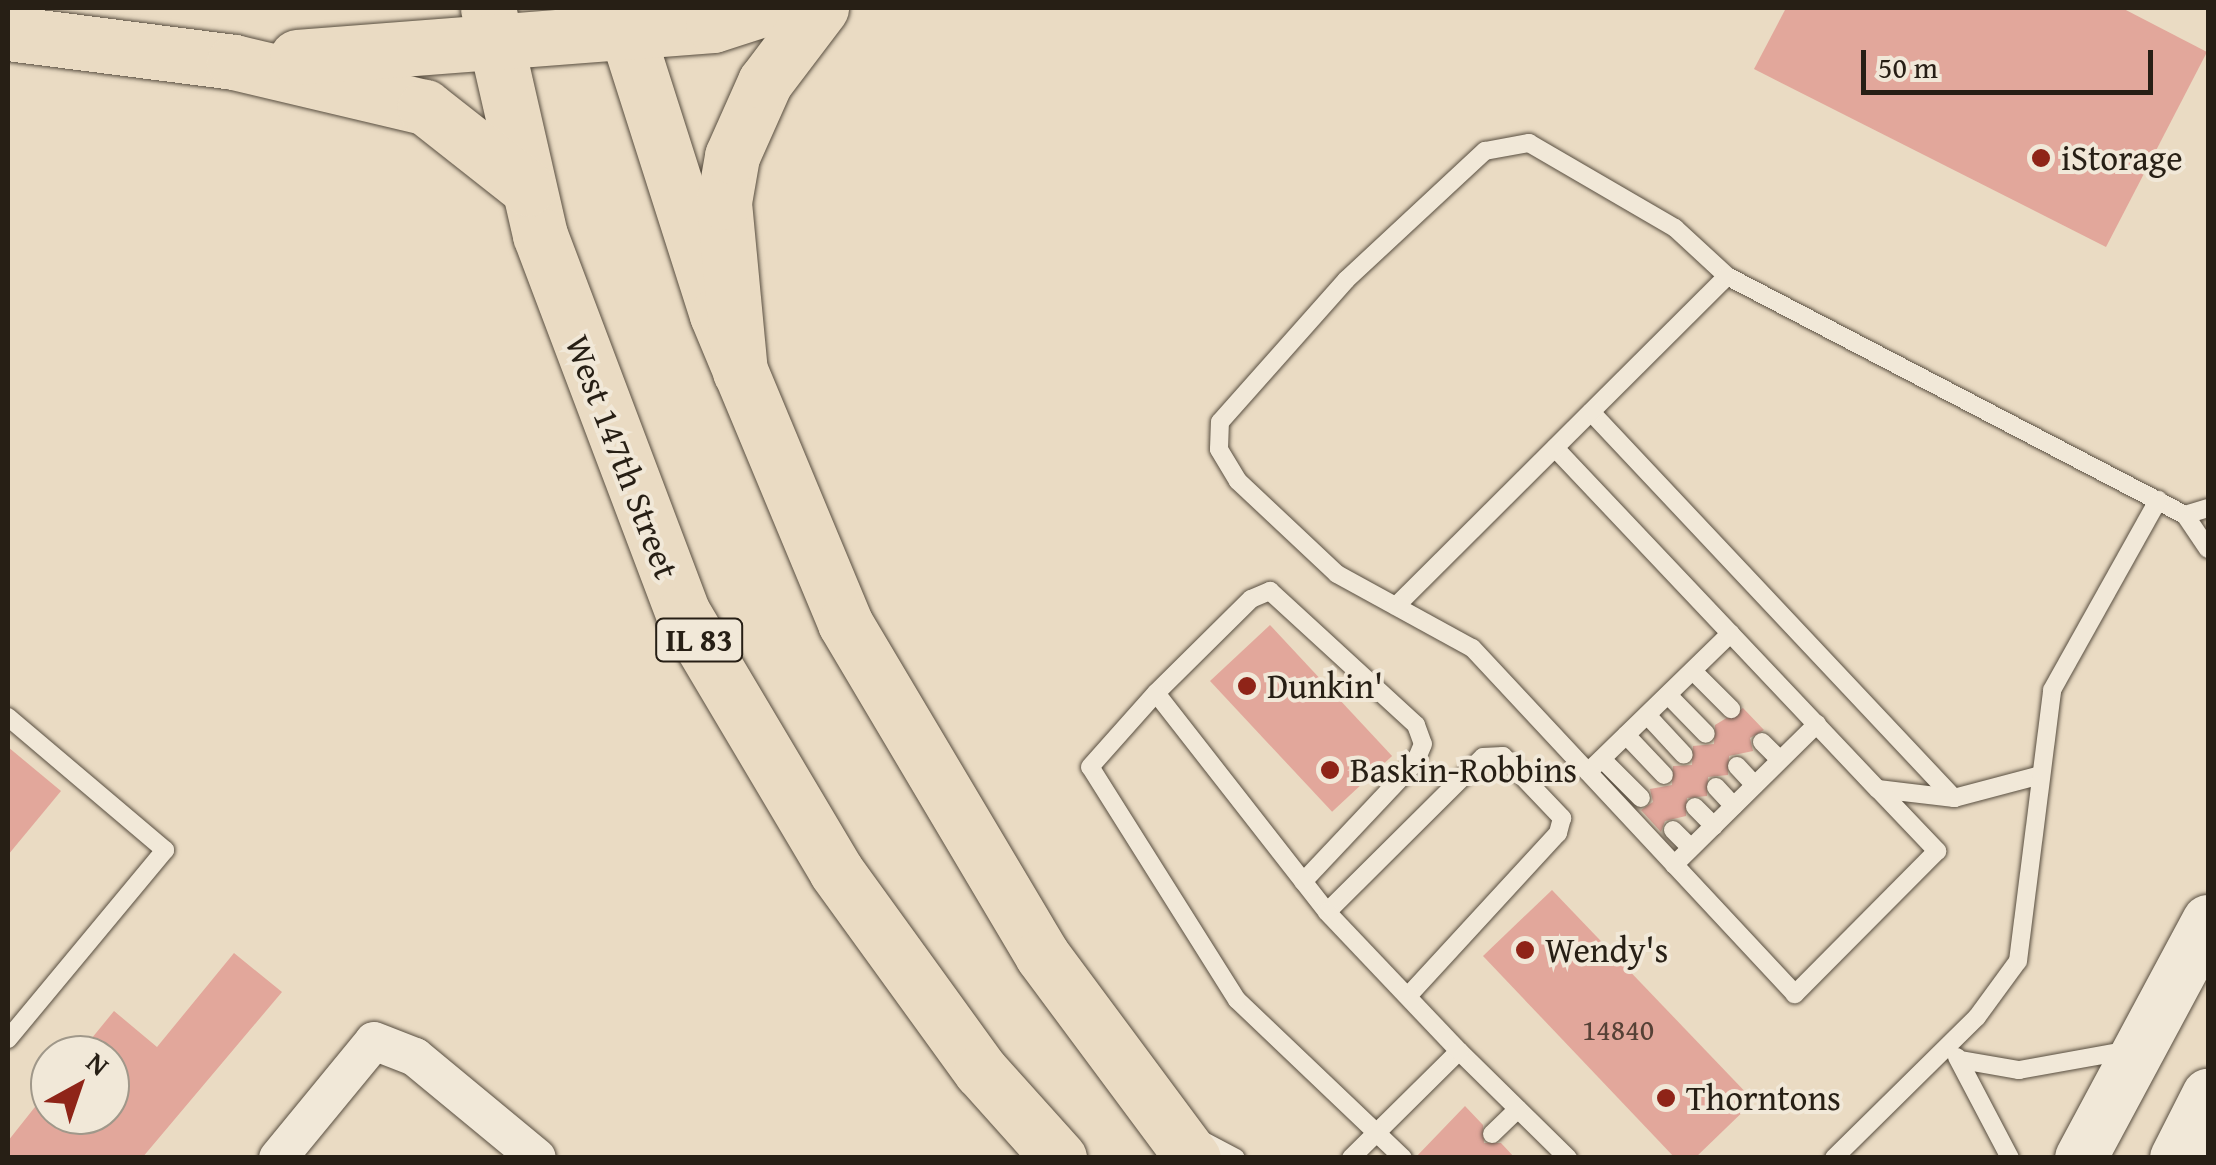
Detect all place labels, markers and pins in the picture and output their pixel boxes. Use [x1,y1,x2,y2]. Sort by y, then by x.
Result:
place label: iStorage [2061,137,2183,179]
marker: iStorage [2030,147,2052,169]
place label: Dunkin' [1267,665,1383,707]
marker: Dunkin' [1236,675,1258,697]
place label: Baskin-Robbins [1350,749,1577,791]
marker: Baskin-Robbins [1319,759,1341,781]
place label: Wendy's [1545,929,1668,971]
marker: Wendy's [1514,939,1536,961]
place label: Thorntons [1686,1077,1841,1119]
marker: Thorntons [1655,1087,1677,1109]

